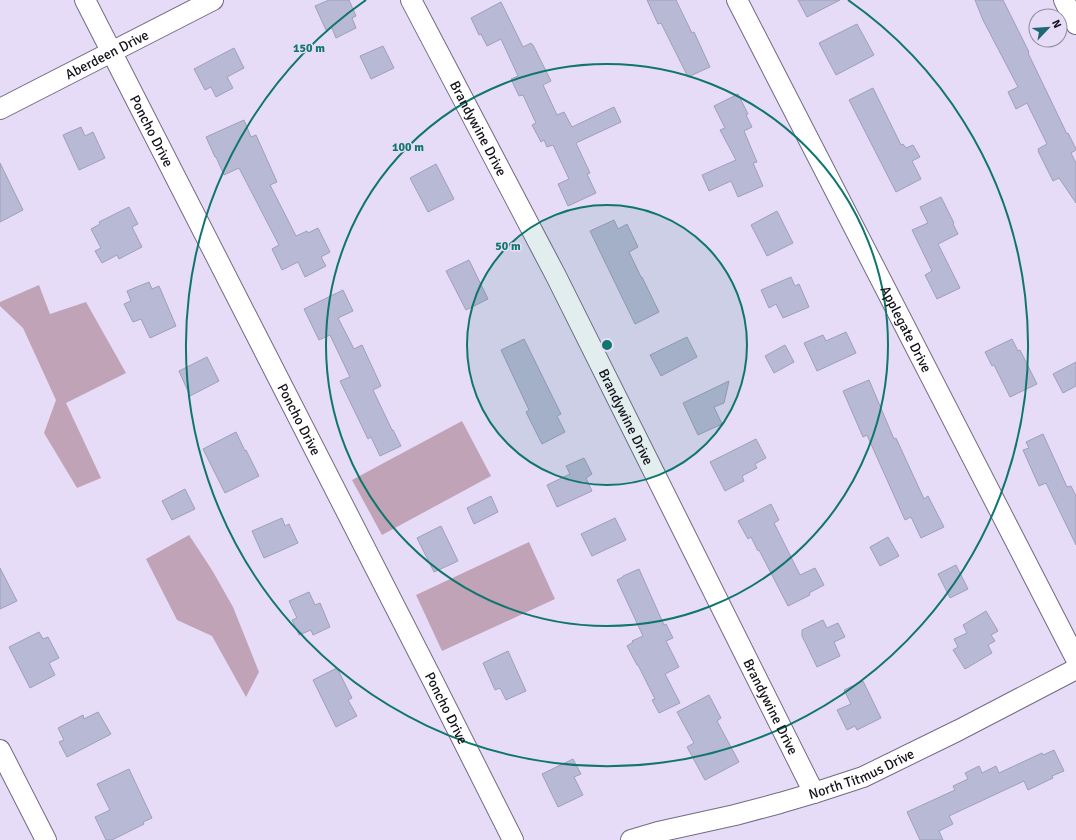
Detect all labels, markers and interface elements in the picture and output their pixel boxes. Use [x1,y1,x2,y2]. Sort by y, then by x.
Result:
north arrow [1028,8,1068,48]
text: N [1049,18,1064,30]
street label: Aberdeen Drive [62,26,151,83]
text: 150 m [293,41,325,56]
street label: Brandywine Drive [446,78,510,179]
street label: Poncho Drive [126,92,177,170]
text: 100 m [392,140,424,155]
text: 50 m [495,239,521,254]
street label: Applegate Drive [877,283,936,375]
centre of rings [600,338,614,352]
street label: Brandywine Drive [595,366,657,468]
street label: Poncho Drive [274,381,325,458]
street label: Brandywine Drive [740,656,802,757]
street label: Poncho Drive [421,669,472,747]
street label: North Titmus Drive [806,745,917,803]

